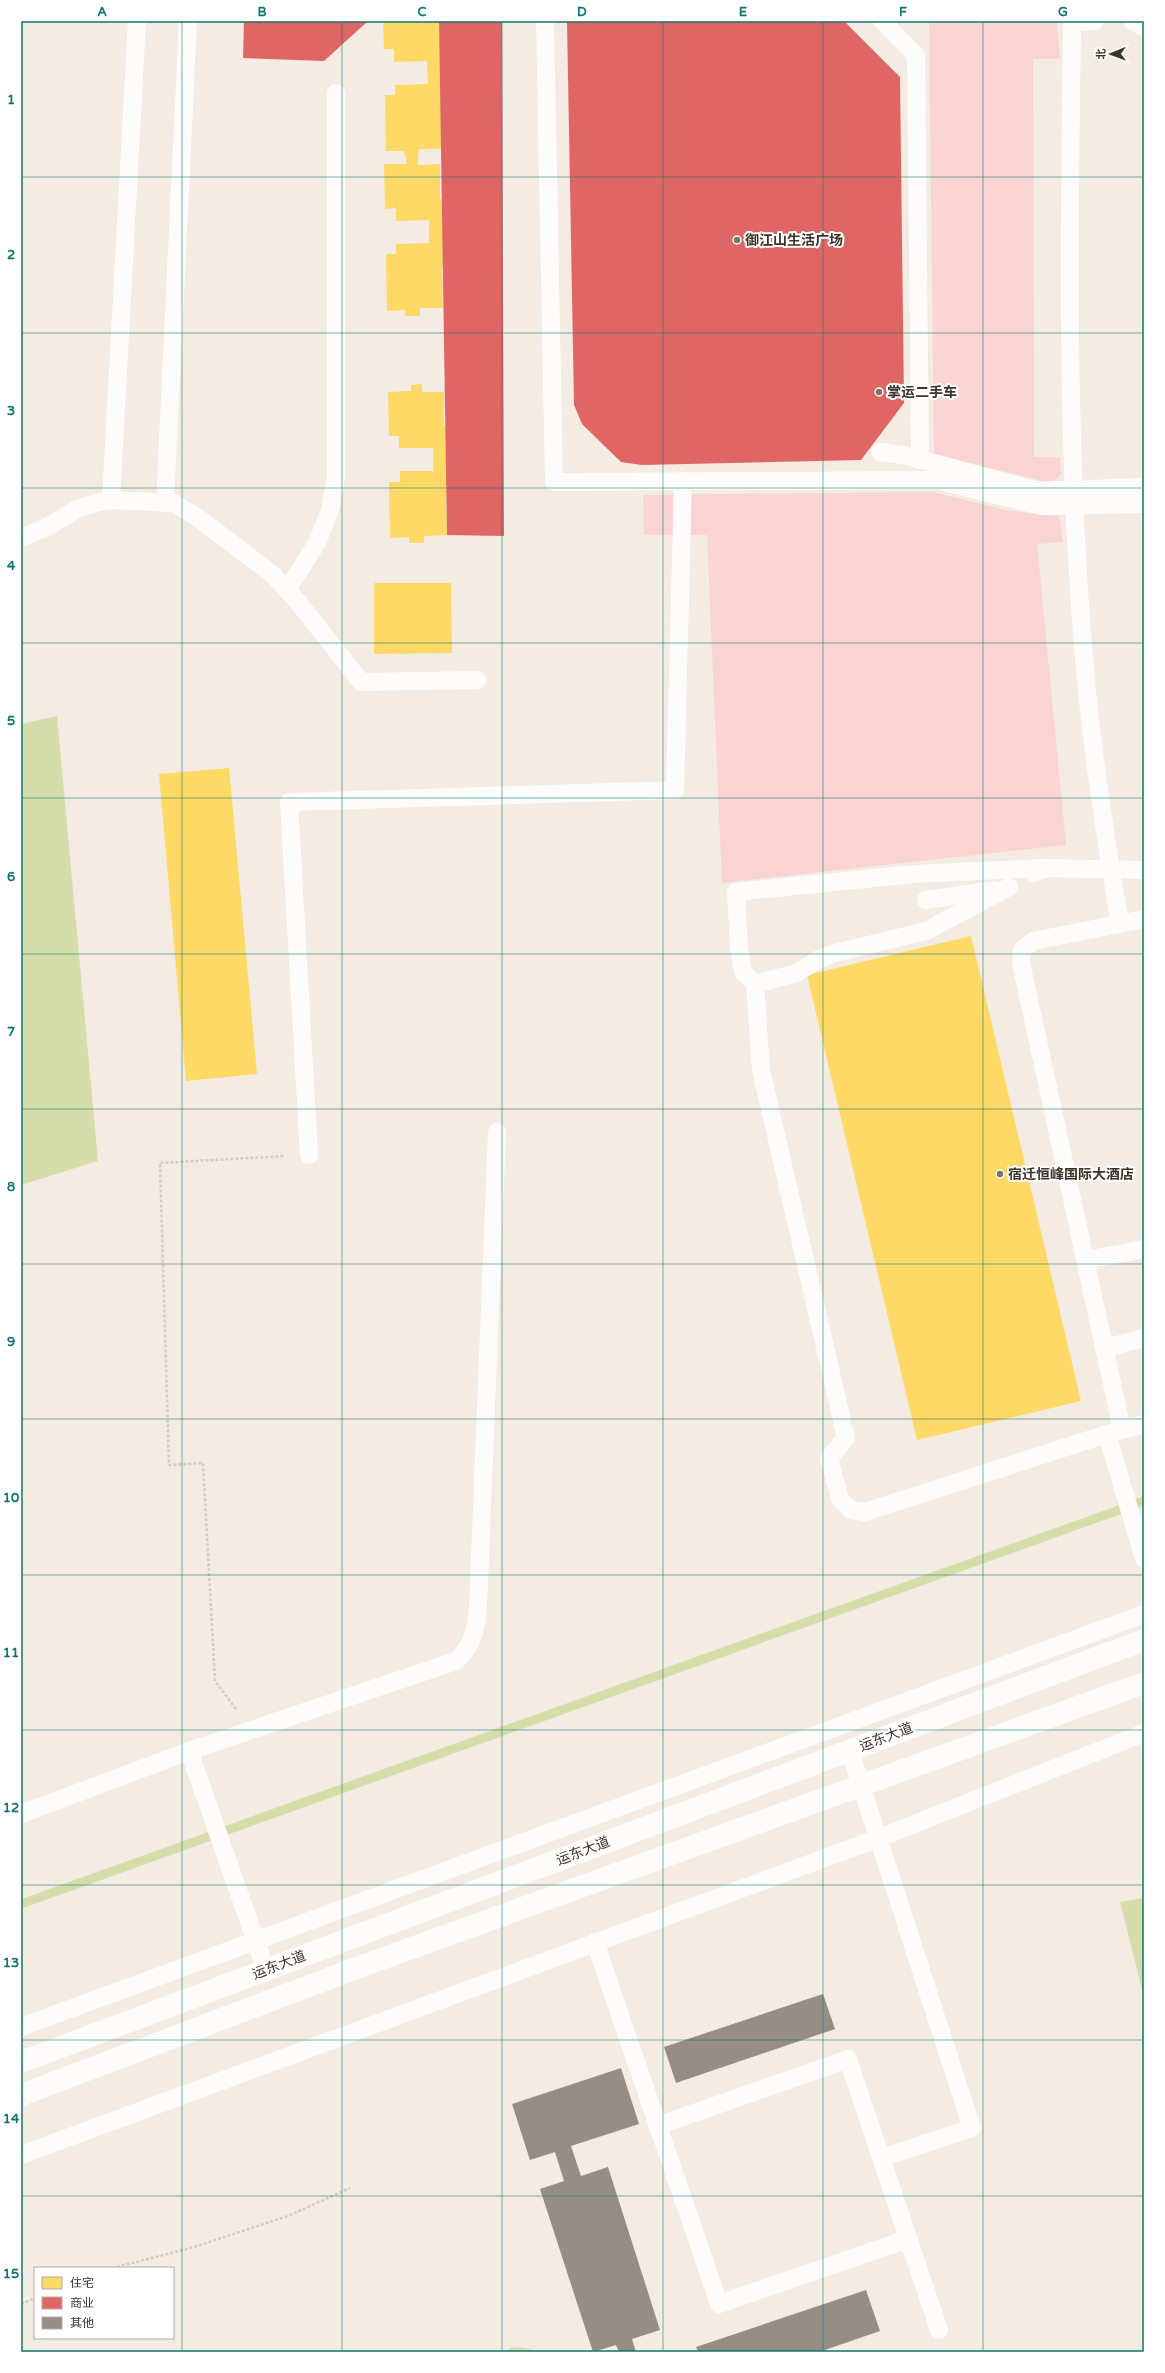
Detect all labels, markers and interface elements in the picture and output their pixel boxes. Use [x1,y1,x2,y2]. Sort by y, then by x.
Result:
text: A [97,4,107,20]
text: B [257,4,267,20]
text: C [417,4,427,20]
text: D [577,4,587,20]
text: E [739,4,747,20]
text: F [899,4,907,20]
text: G [1058,4,1068,20]
north arrow [1091,34,1131,74]
text: 北 [1095,49,1108,60]
text: 1 [7,92,15,108]
place label: 御江山生活广场 [745,232,843,249]
marker: 御江山生活广场 [732,235,742,245]
text: 2 [7,247,15,263]
place label: 掌运二手车 [887,384,957,401]
marker: 掌运二手车 [874,387,884,397]
text: 3 [7,403,15,419]
text: 4 [7,558,16,574]
text: 5 [7,713,15,729]
text: 6 [7,869,15,885]
text: 7 [7,1024,15,1040]
place label: 宿迁恒峰国际大酒店 [1008,1166,1134,1183]
marker: 宿迁恒峰国际大酒店 [995,1169,1005,1179]
text: 8 [7,1179,15,1195]
text: 9 [7,1334,15,1350]
text: 10 [3,1490,19,1506]
text: 11 [3,1645,19,1661]
street label: 运东大道 [857,1719,915,1755]
text: 12 [3,1800,19,1816]
street label: 运东大道 [554,1833,612,1869]
street label: 运东大道 [250,1947,308,1983]
text: 13 [3,1955,19,1971]
text: 14 [3,2111,20,2127]
text: 15 [3,2266,19,2282]
legend [34,2267,174,2339]
text: 住宅 [70,2276,94,2290]
text: 商业 [70,2296,94,2310]
text: 其他 [70,2316,94,2330]

